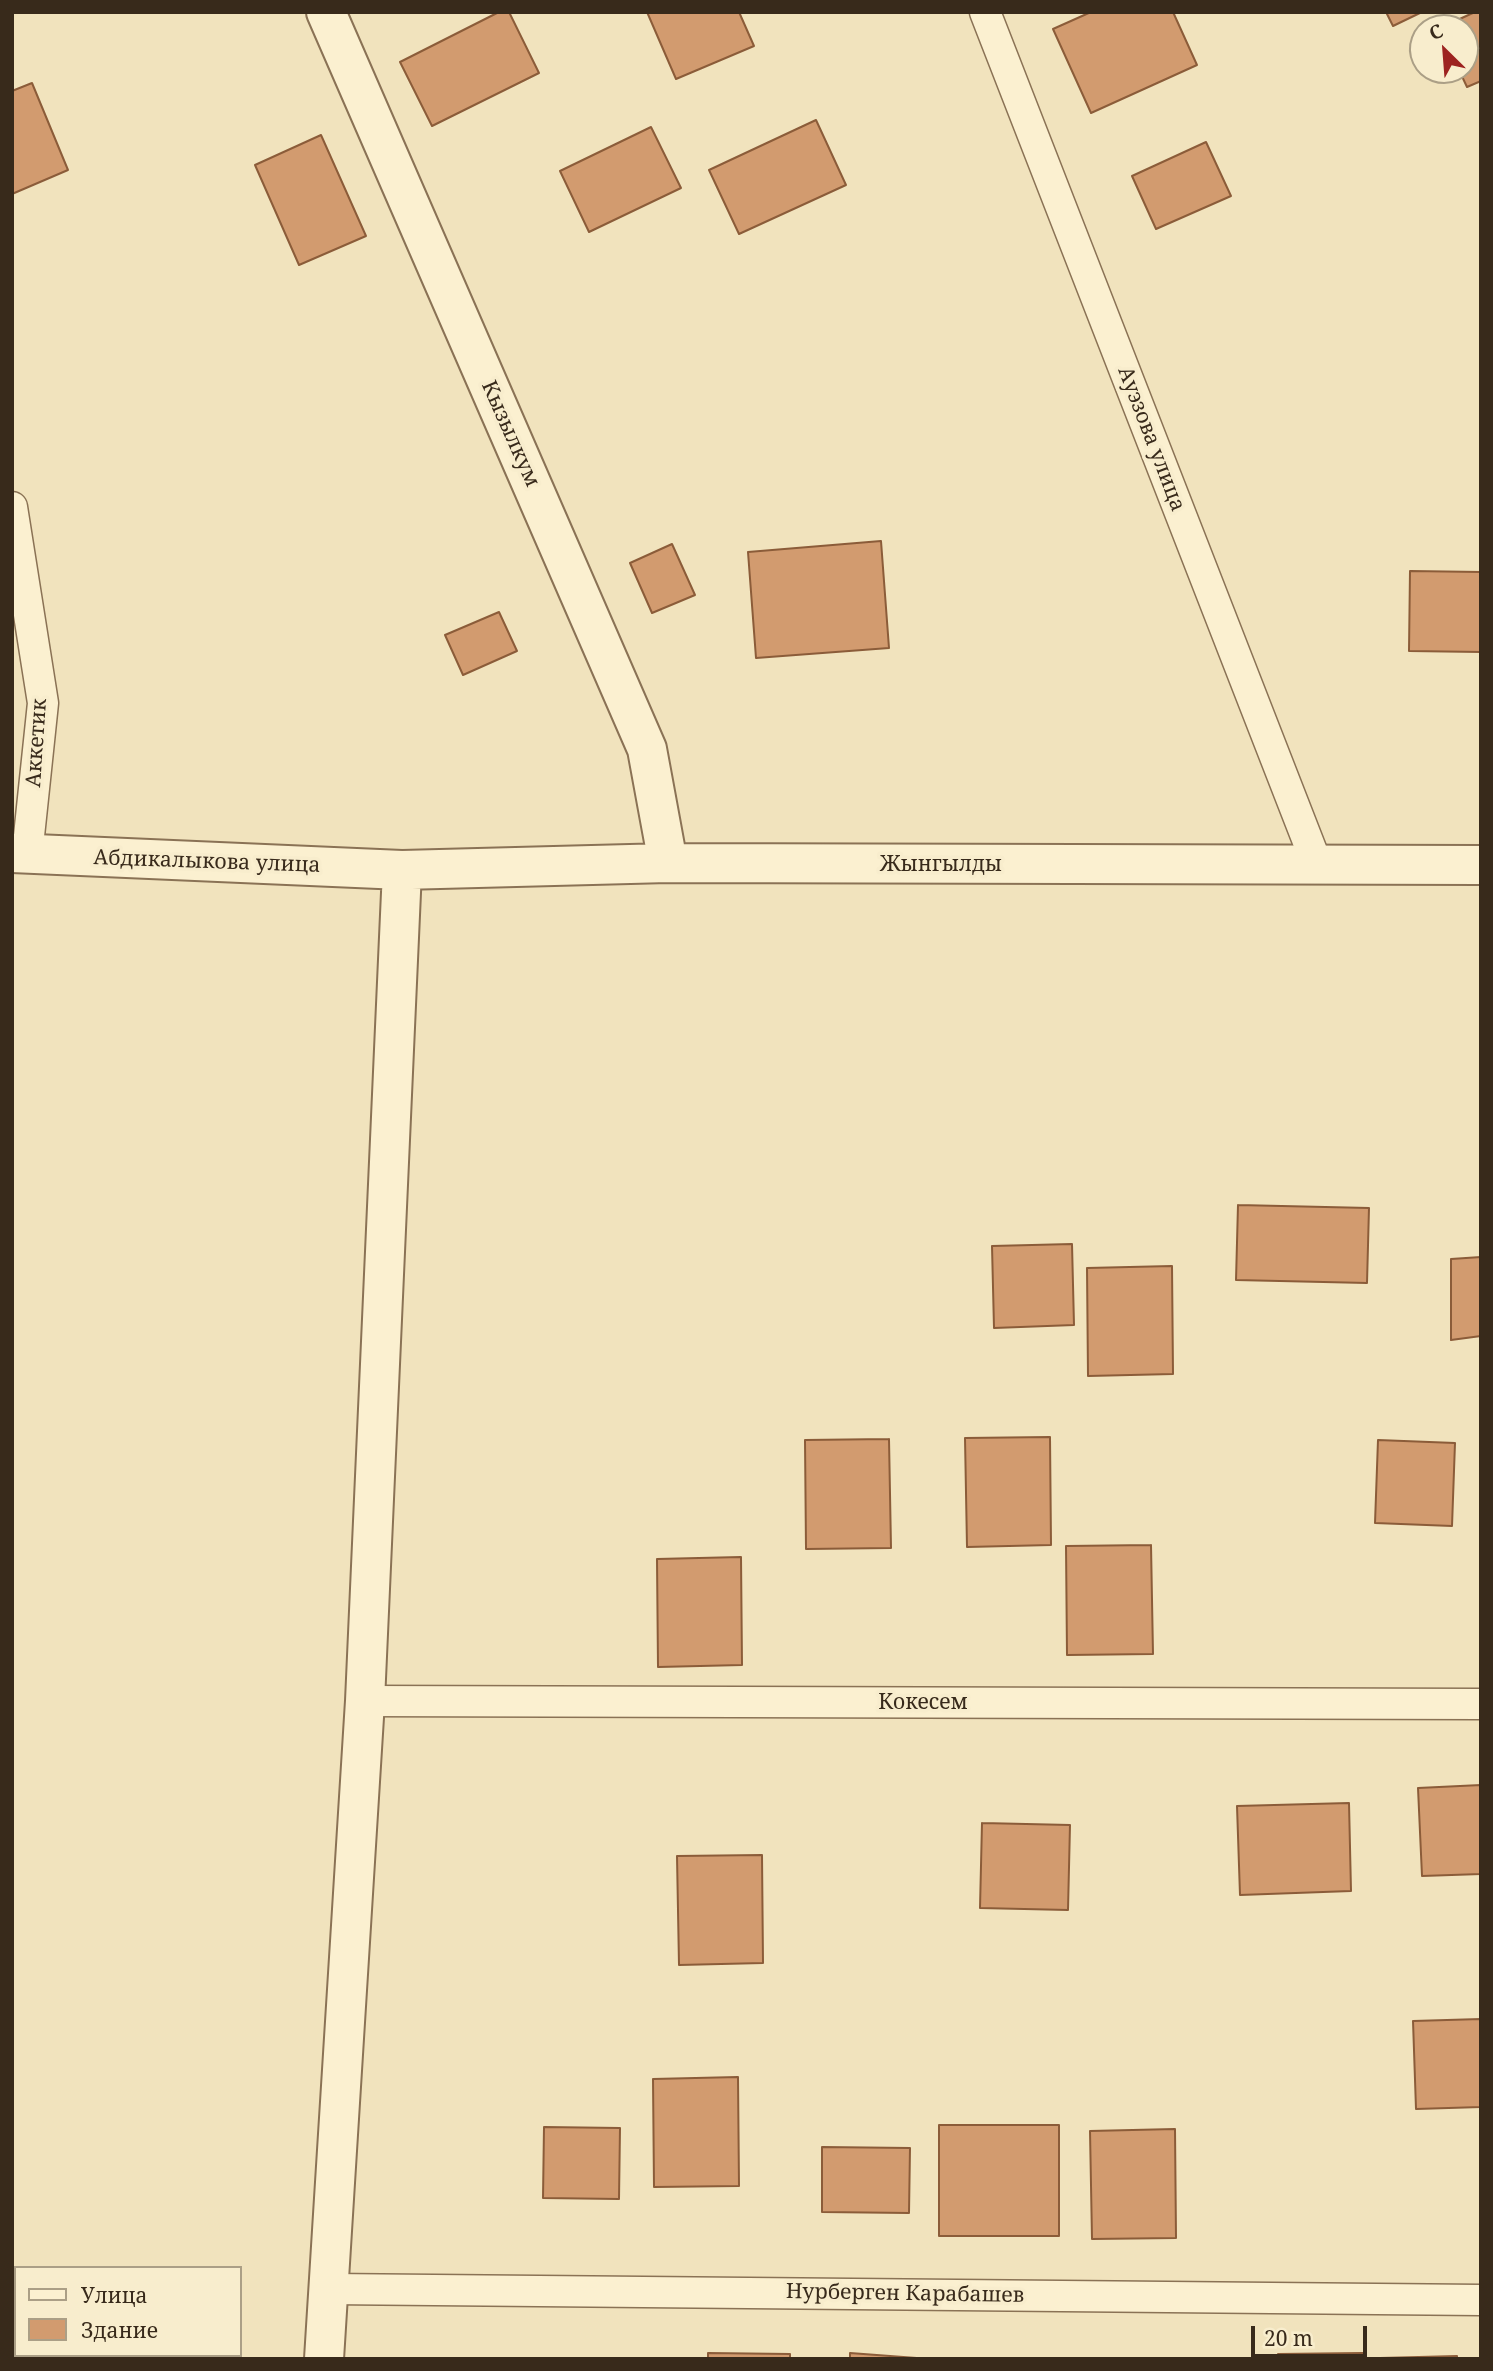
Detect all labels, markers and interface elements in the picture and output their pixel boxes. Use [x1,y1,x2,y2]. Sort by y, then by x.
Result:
north arrow [1409,14,1479,84]
text: С [1425,17,1447,46]
street label: Ауэзова улица [1112,363,1190,515]
street label: Кызылкум [475,377,545,491]
street label: Аккетик [21,698,53,788]
street label: Абдикалыкова улица [93,845,321,879]
street label: Жынгылды [880,852,1002,878]
street label: Кокесем [878,1690,968,1716]
legend [14,2266,242,2357]
street label: Нурберген Карабашев [786,2279,1024,2309]
text: Улица [81,2281,148,2309]
scale bar [1255,2312,1370,2356]
text: Здание [81,2316,158,2344]
text: 20 m [1264,2324,1313,2352]

